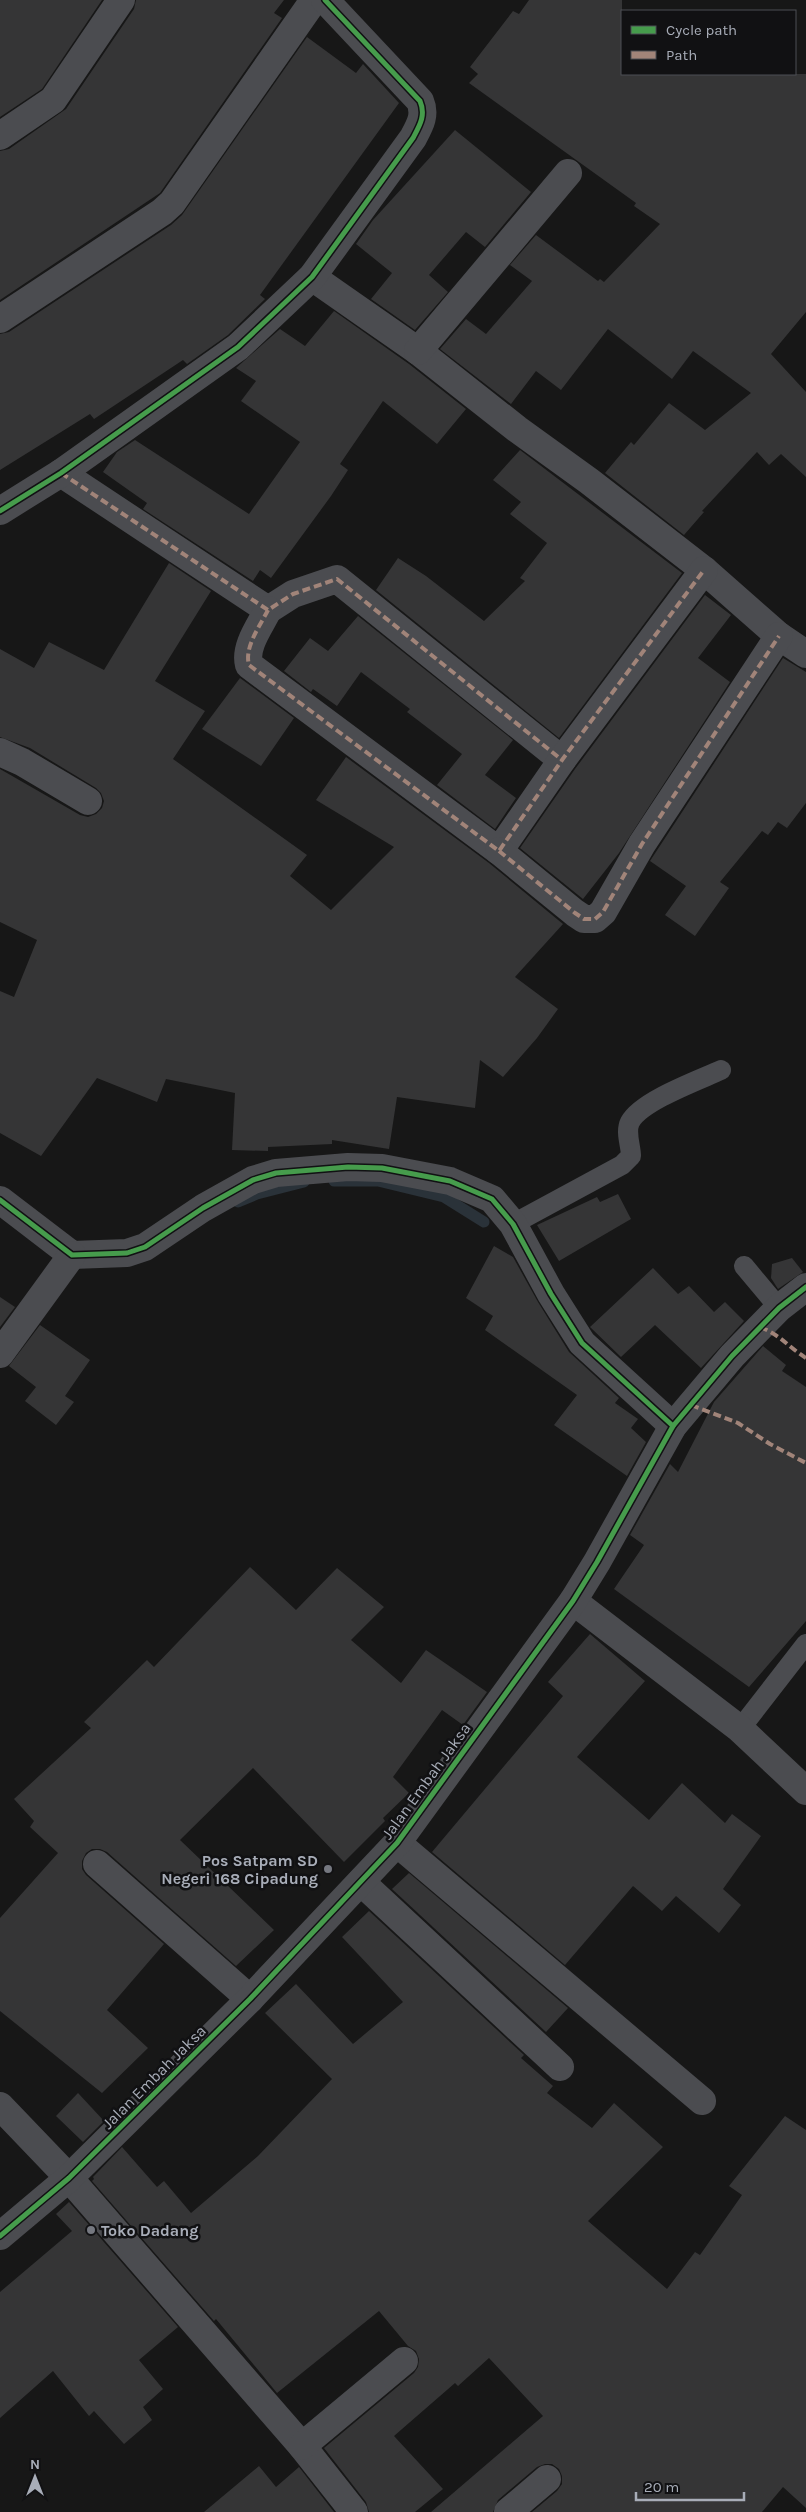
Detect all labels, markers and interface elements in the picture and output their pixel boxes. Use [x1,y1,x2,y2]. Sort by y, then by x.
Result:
legend [621,10,796,75]
text: Cycle path [666,21,737,39]
text: Path [666,46,697,64]
street label: Jalan Embah Jaksa [377,1719,475,1843]
place label: Pos Satpam SD Negeri 168 Cipadung [161,1851,318,1888]
marker: Pos Satpam SD Negeri 168 Cipadung [322,1863,334,1875]
street label: Jalan Embah Jaksa [98,2021,210,2133]
place label: Toko Dadang [101,2221,198,2240]
marker: Toko Dadang [85,2224,97,2236]
north arrow [10,2452,60,2502]
text: N [30,2456,40,2473]
scale bar [636,2470,744,2502]
text: 20 m [644,2478,679,2496]

